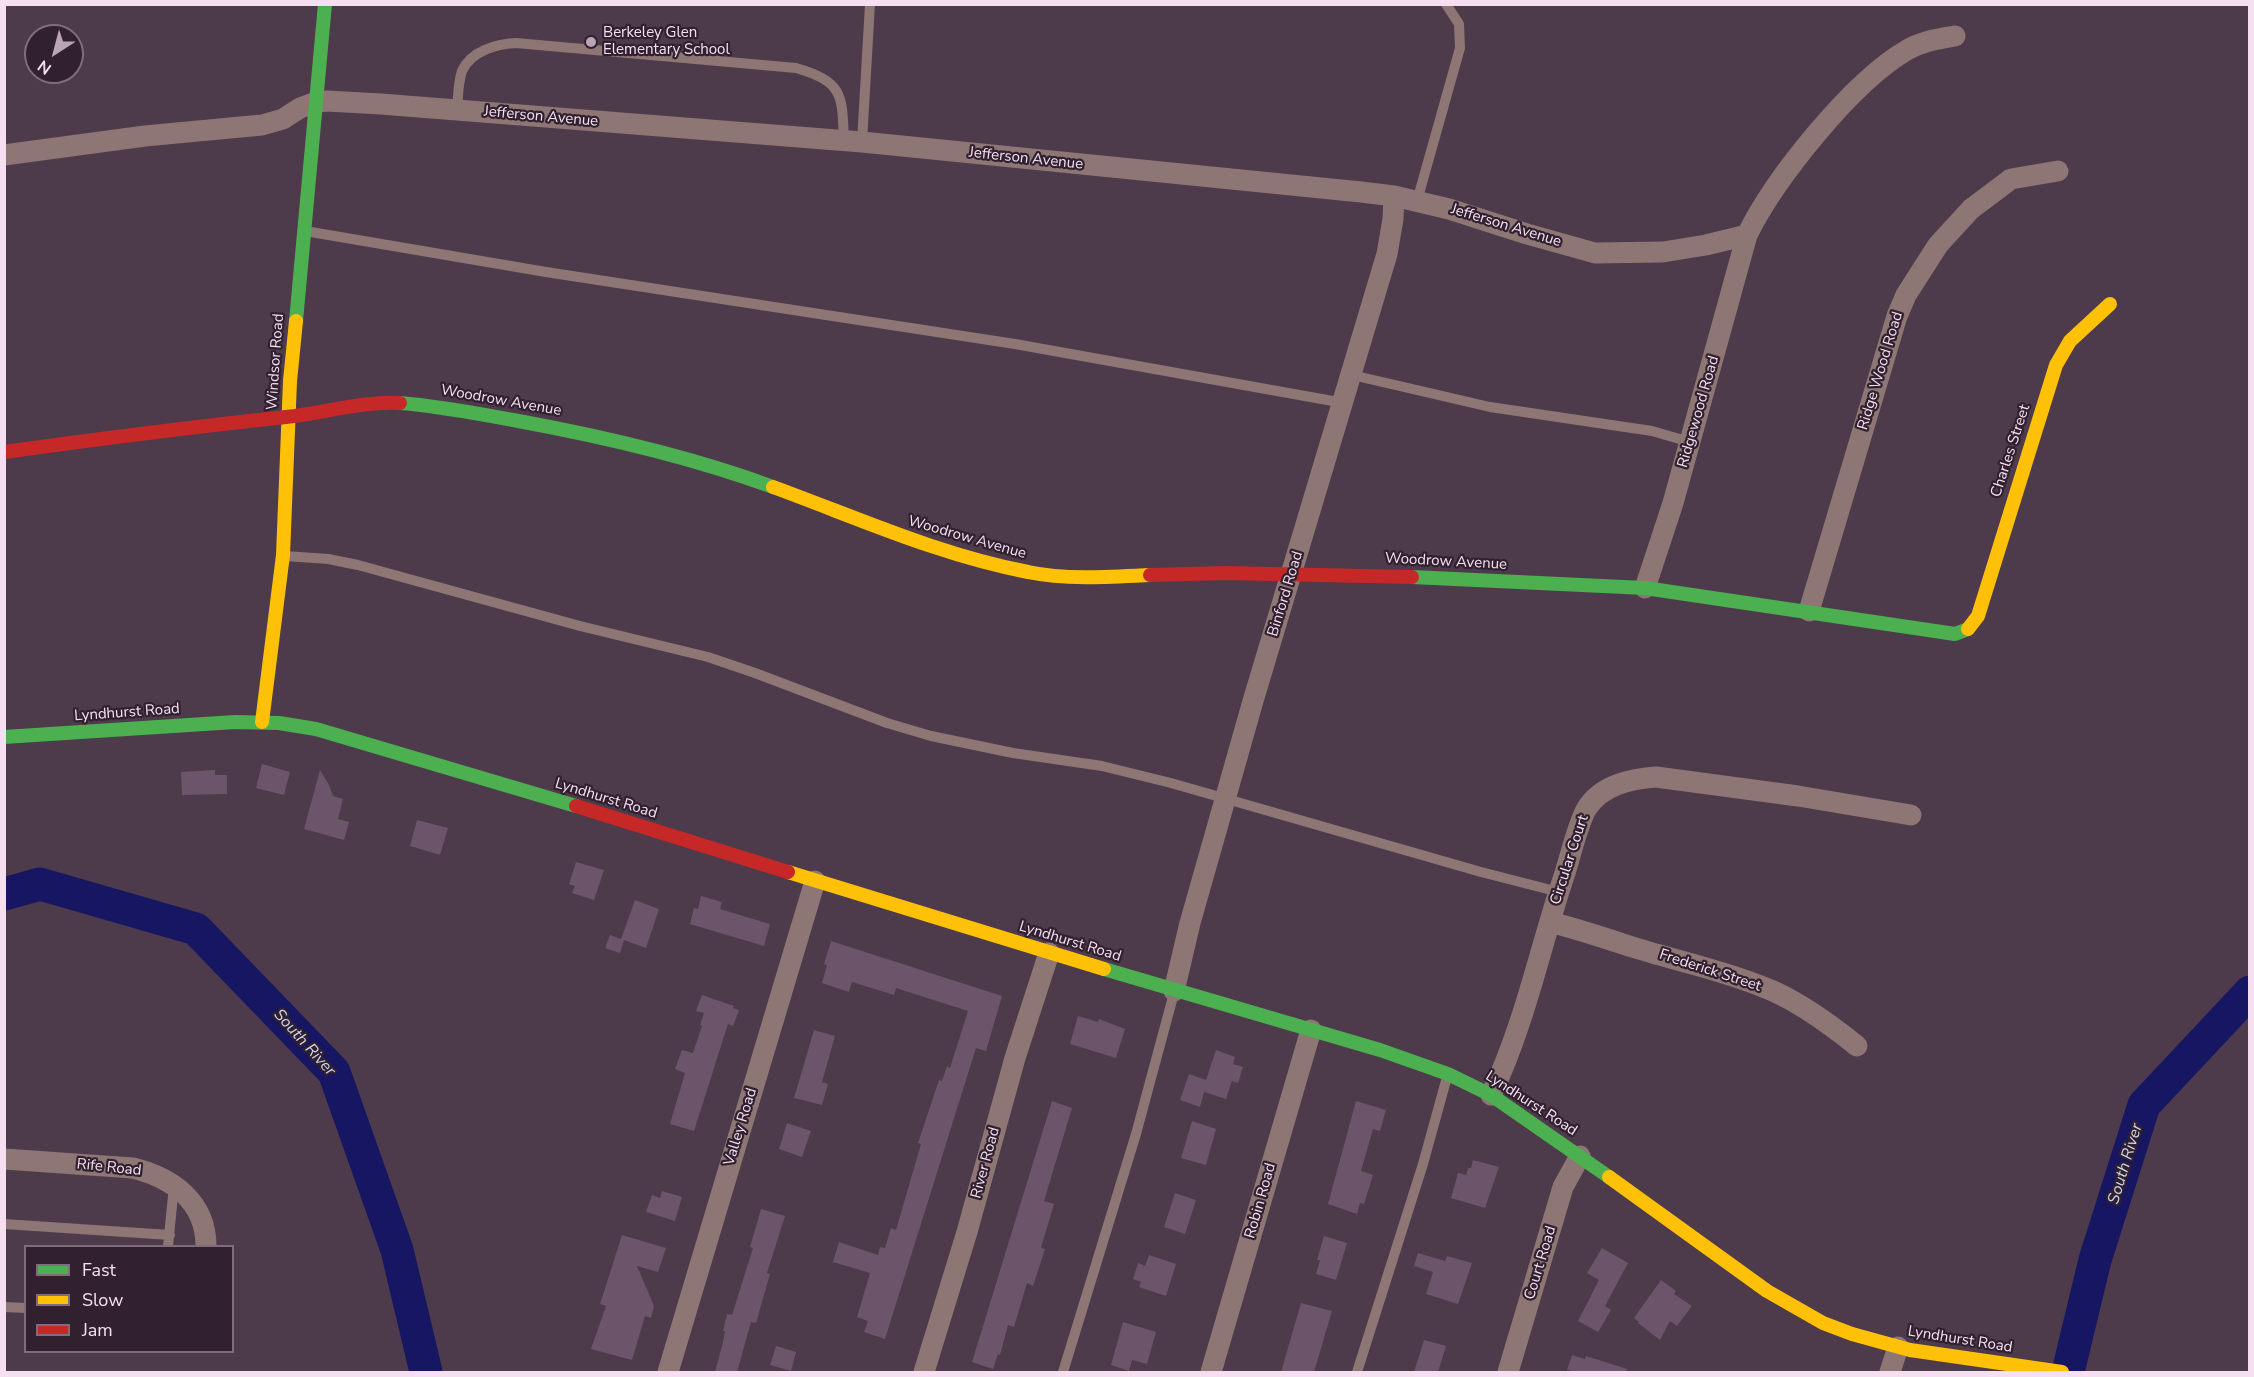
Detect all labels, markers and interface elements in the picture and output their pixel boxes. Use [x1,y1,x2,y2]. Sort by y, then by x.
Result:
north arrow [24,24,84,84]
place label: Berkeley Glen Elementary School [603,24,730,59]
marker: Berkeley Glen Elementary School [584,35,598,49]
text: N [33,55,56,79]
street label: Jefferson Avenue [483,103,599,131]
street label: Jefferson Avenue [968,144,1084,174]
street label: Jefferson Avenue [1449,201,1563,251]
street label: Ridge Wood Road [1854,310,1908,432]
street label: Windsor Road [264,313,288,411]
street label: Ridgewood Road [1674,354,1724,470]
street label: Woodrow Avenue [439,382,563,420]
street label: Charles Street [1988,402,2034,500]
street label: Woodrow Avenue [906,513,1028,563]
street label: Binford Road [1265,549,1307,639]
street label: Woodrow Avenue [1385,550,1507,574]
street label: Lyndhurst Road [74,700,180,726]
street label: Lyndhurst Road [553,775,659,823]
street label: Circular Court [1547,813,1593,907]
street label: Lyndhurst Road [1017,918,1123,966]
street label: Frederick Street [1657,946,1763,996]
water label: South River [269,1006,339,1080]
street label: Lyndhurst Road [1482,1068,1580,1140]
street label: Valley Road [721,1086,761,1168]
water label: South River [2105,1121,2147,1207]
street label: River Road [968,1125,1004,1201]
street label: Rife Road [76,1156,142,1180]
street label: Robin Road [1242,1161,1280,1241]
street label: Court Road [1521,1224,1561,1302]
legend [24,1245,234,1353]
text: Fast [82,1258,116,1282]
text: Slow [82,1288,123,1312]
text: Jam [82,1318,113,1342]
street label: Lyndhurst Road [1906,1323,2014,1357]

